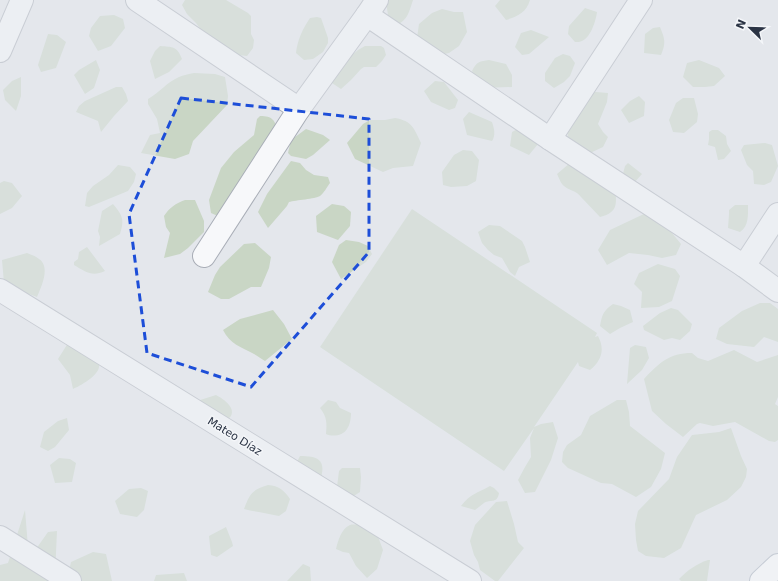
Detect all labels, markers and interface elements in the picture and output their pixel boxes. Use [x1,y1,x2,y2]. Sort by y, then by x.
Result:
north arrow [730,8,770,48]
text: N [733,18,749,31]
street label: Mateo Díaz [205,415,264,458]

